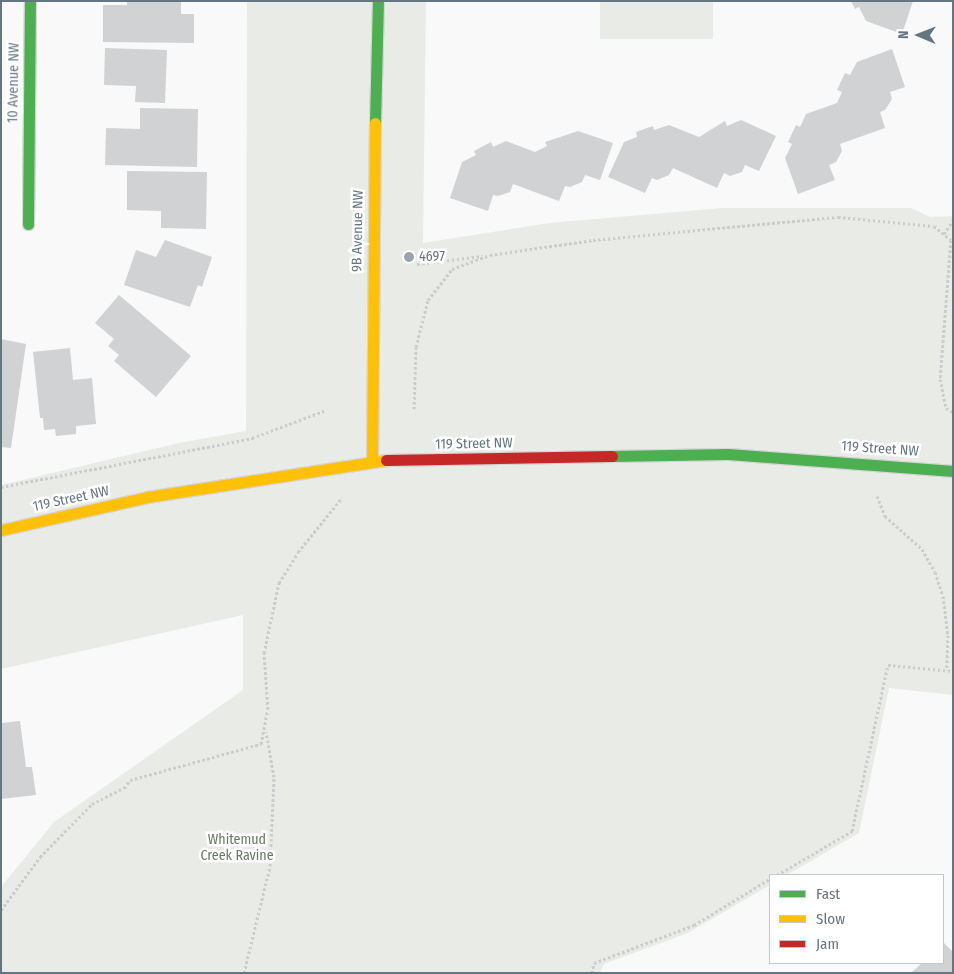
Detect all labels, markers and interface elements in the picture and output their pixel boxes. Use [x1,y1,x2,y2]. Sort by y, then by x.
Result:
north arrow [894,10,944,60]
text: N [895,30,912,39]
street label: 10 Avenue NW [5,43,23,123]
street label: 9B Avenue NW [349,190,367,272]
place label: 4697 [419,249,445,265]
marker: 4697 [403,251,415,263]
street label: 119 Street NW [435,435,513,453]
street label: 119 Street NW [841,438,919,460]
street label: 119 Street NW [31,483,111,515]
park label: Whitemud Creek Ravine [200,832,274,864]
legend [769,874,944,964]
text: Fast [816,885,840,903]
text: Slow [816,910,845,928]
text: Jam [816,935,839,953]

